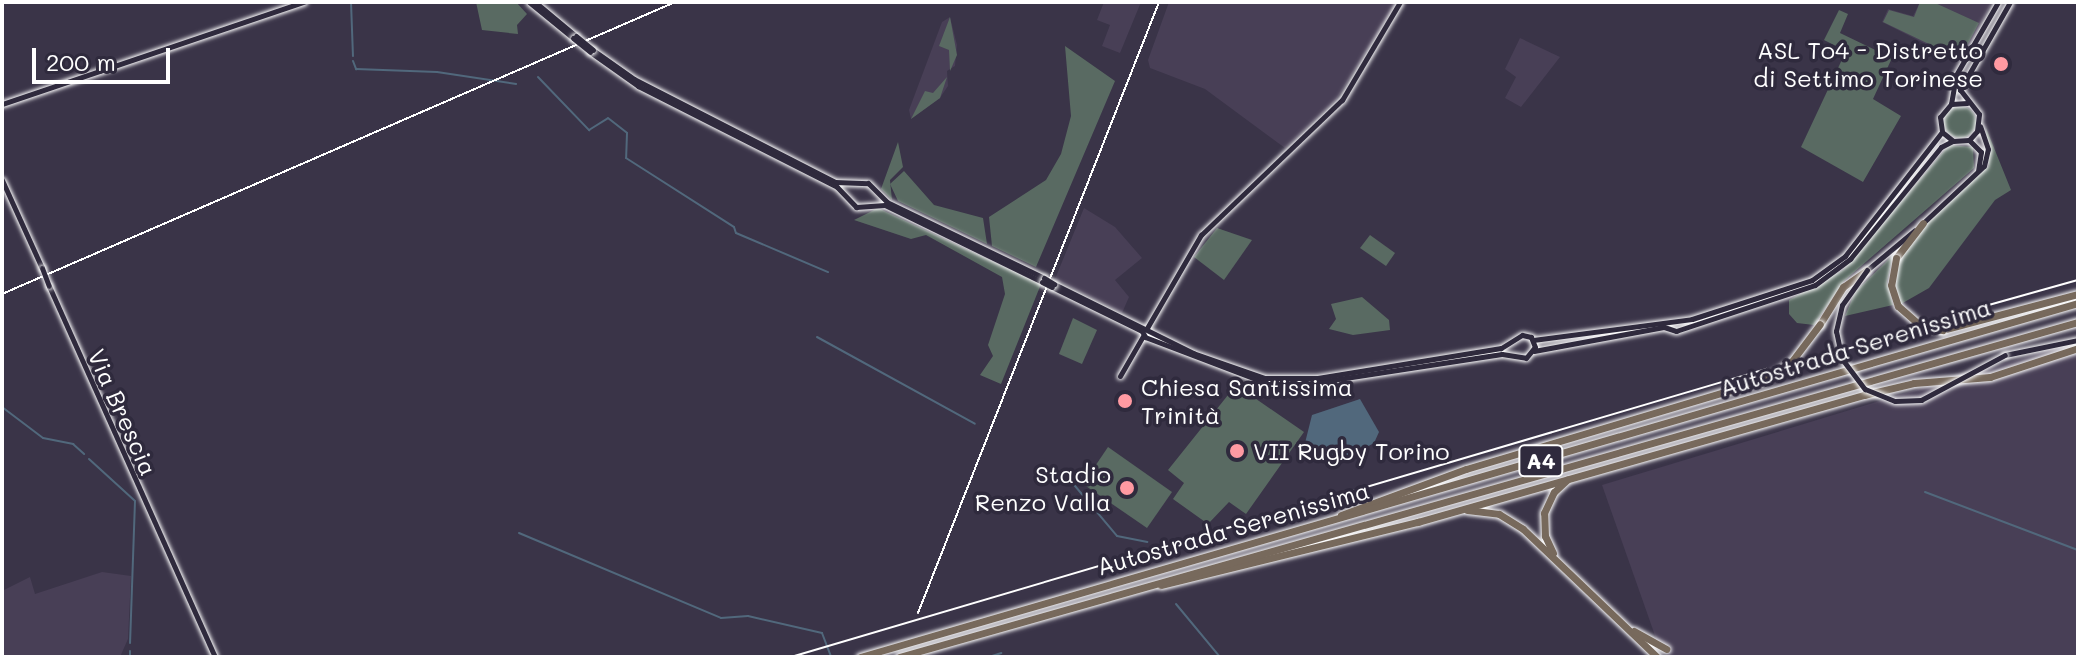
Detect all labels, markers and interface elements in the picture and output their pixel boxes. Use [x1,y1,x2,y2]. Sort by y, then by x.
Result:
scale bar [36,32,174,82]
place label: ASL To4 - Distretto di Settimo Torinese [1753,36,1983,92]
text: 200 m [46,46,116,77]
marker: ASL To4 - Distretto di Settimo Torinese [1990,53,2012,75]
street label: Autostrada Serenissima [1716,292,1994,402]
street label: Via Brescia [82,344,164,480]
place label: Chiesa Santissima Trinità [1141,373,1353,429]
marker: Chiesa Santissima Trinità [1116,392,1134,410]
place label: VII Rugby Torino [1253,437,1450,465]
marker: VII Rugby Torino [1228,442,1246,460]
road number: A4 [1517,443,1565,479]
place label: Stadio Renzo Valla [975,460,1111,516]
street label: Autostrada Serenissima [1093,475,1373,581]
marker: Stadio Renzo Valla [1118,479,1136,497]

